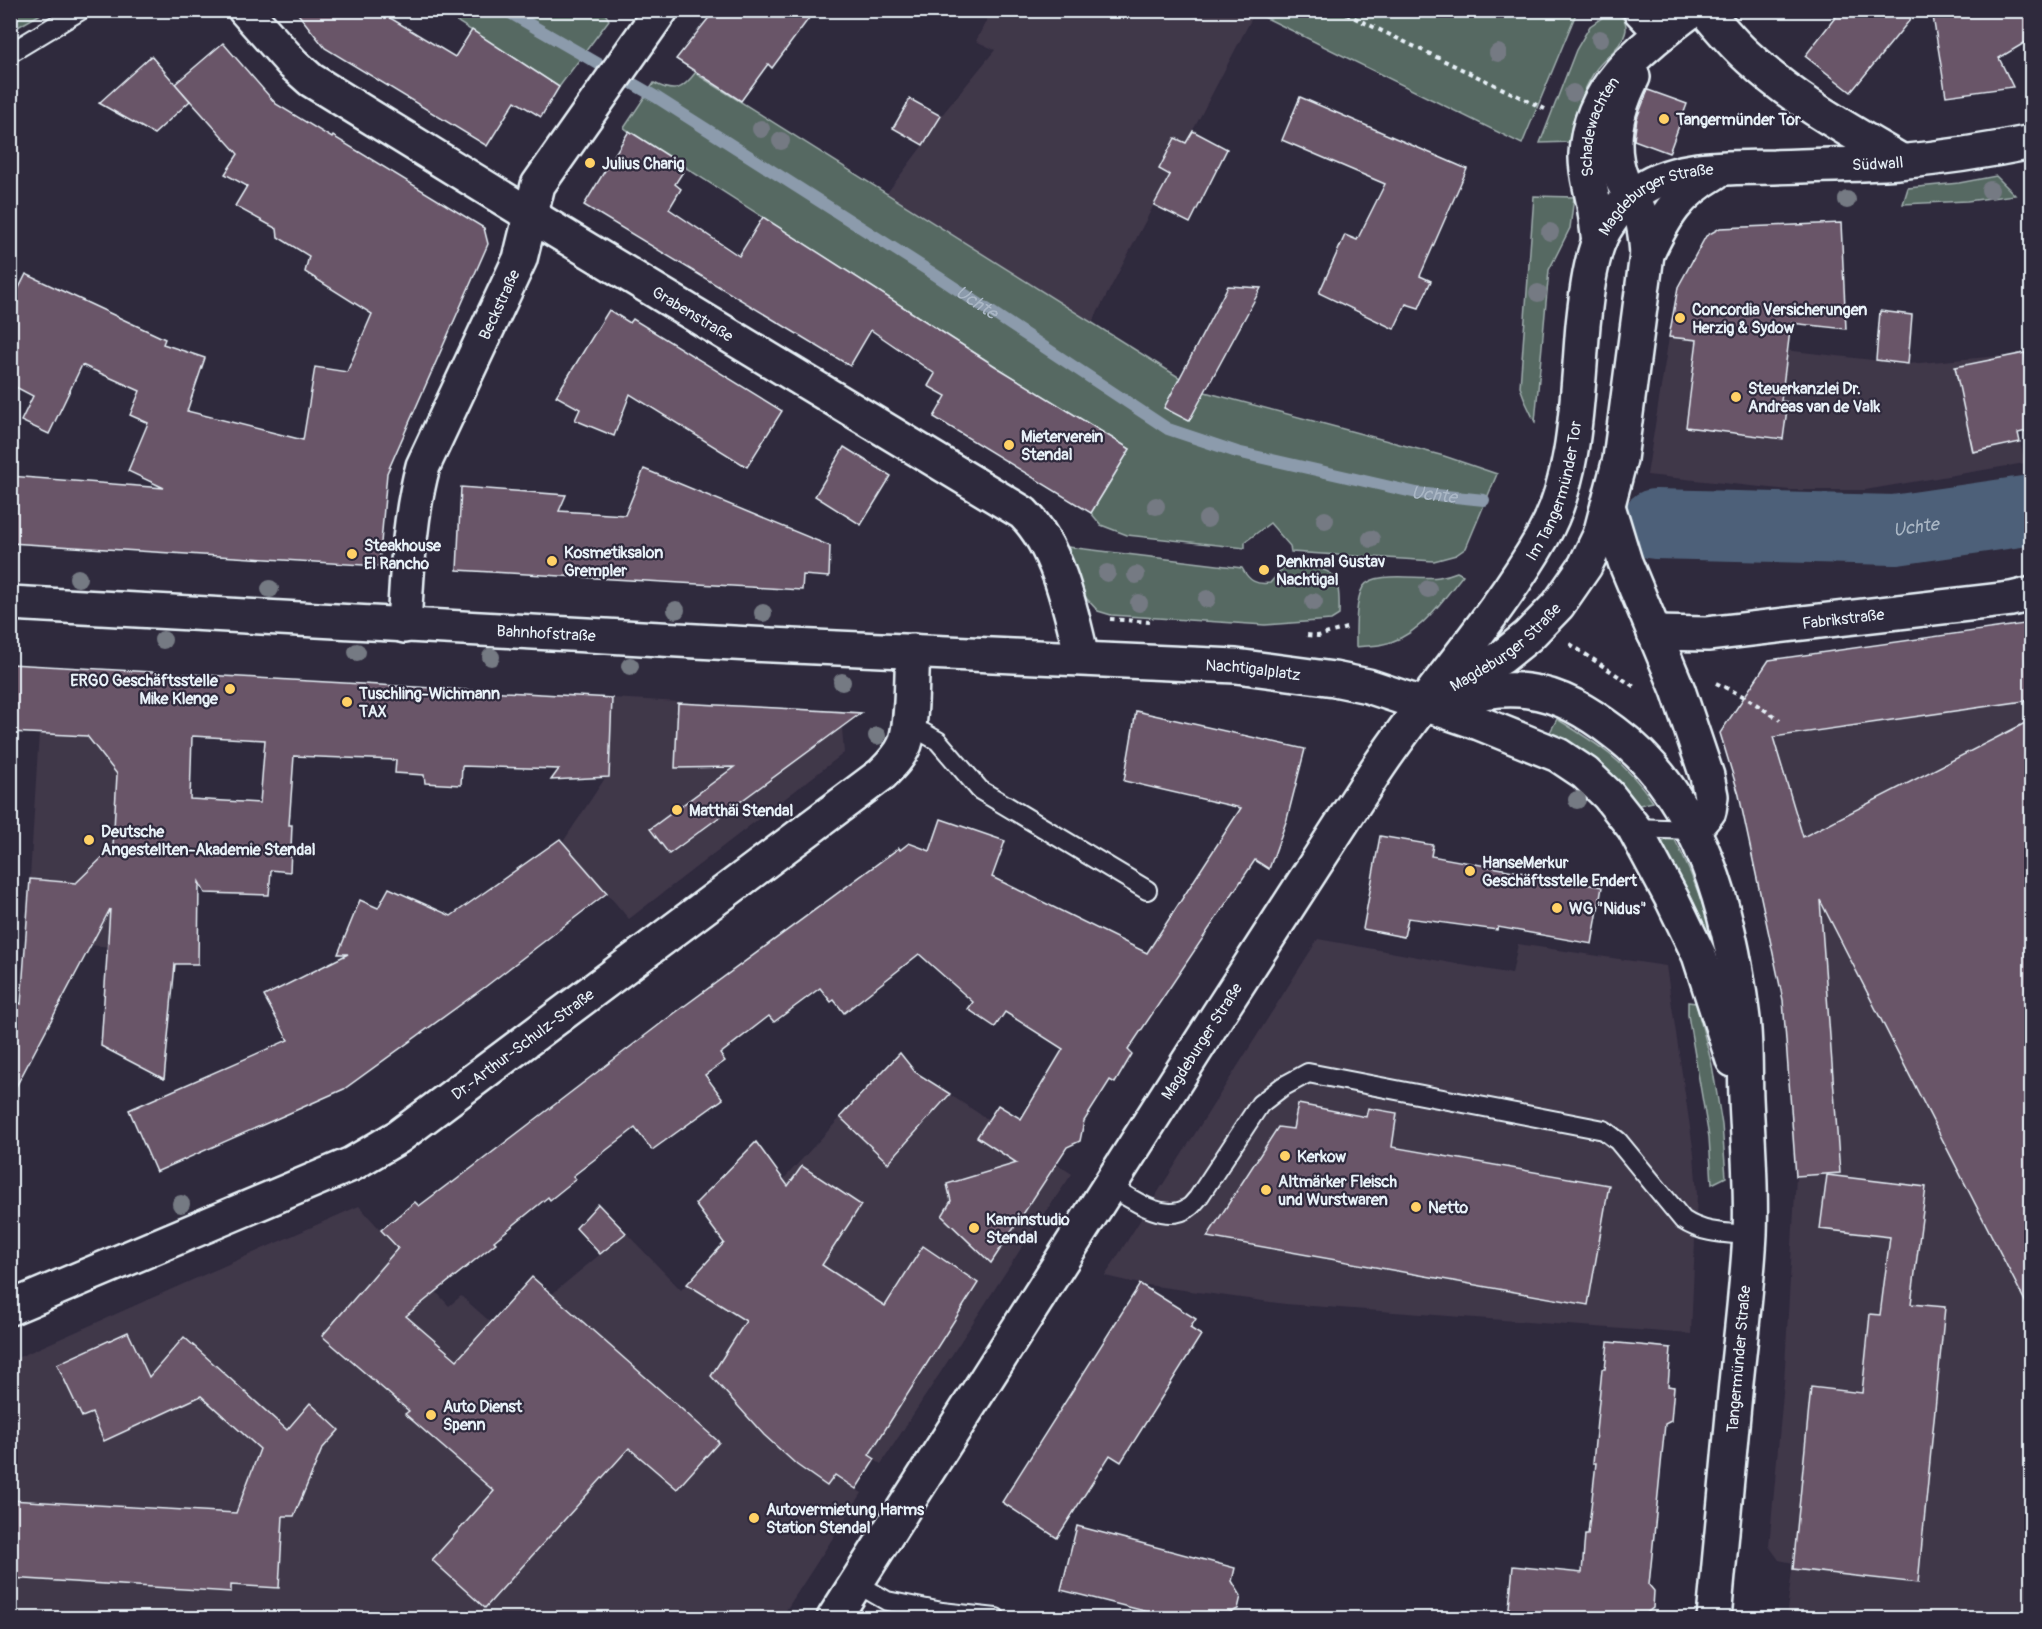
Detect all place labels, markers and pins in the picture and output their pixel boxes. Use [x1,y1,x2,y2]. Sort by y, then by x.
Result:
place label: Tangermünder Tor [1675,110,1801,130]
marker: Tangermünder Tor [1657,112,1671,126]
place label: Julius Charig [602,154,684,174]
marker: Julius Charig [583,156,597,170]
place label: Concordia Versicherungen Herzig & Sydow [1692,300,1867,338]
marker: Concordia Versicherungen Herzig & Sydow [1673,311,1687,325]
place label: Steuerkanzlei Dr. Andreas van de Valk [1748,379,1881,417]
marker: Steuerkanzlei Dr. Andreas van de Valk [1729,390,1743,404]
place label: Mieterverein Stendal [1021,427,1103,465]
marker: Mieterverein Stendal [1002,438,1016,452]
place label: Steakhouse El Rancho [364,536,442,574]
place label: Kosmetiksalon Grempler [564,543,663,581]
marker: Steakhouse El Rancho [345,547,359,561]
place label: Denkmal Gustav Nachtigal [1276,552,1385,590]
marker: Kosmetiksalon Grempler [545,554,559,568]
marker: Denkmal Gustav Nachtigal [1257,563,1271,577]
place label: ERGO Geschäftsstelle Mike Klenge [70,671,219,709]
marker: ERGO Geschäftsstelle Mike Klenge [223,682,237,696]
place label: Tuschling-Wichmann TAX [358,684,500,722]
marker: Tuschling-Wichmann TAX [340,695,354,709]
place label: Matthäi Stendal [689,801,793,821]
marker: Matthäi Stendal [670,803,684,817]
place label: Deutsche Angestellten-Akademie Stendal [101,822,316,860]
marker: Deutsche Angestellten-Akademie Stendal [82,833,96,847]
place label: HanseMerkur Geschäftsstelle Endert [1482,853,1637,891]
marker: HanseMerkur Geschäftsstelle Endert [1463,864,1477,878]
place label: WG "Nidus" [1569,899,1646,919]
marker: WG "Nidus" [1550,901,1564,915]
place label: Kerkow [1297,1147,1346,1167]
marker: Kerkow [1278,1149,1292,1163]
place label: Altmärker Fleisch und Wurstwaren [1278,1172,1397,1210]
marker: Altmärker Fleisch und Wurstwaren [1259,1183,1273,1197]
place label: Netto [1428,1198,1469,1218]
marker: Netto [1409,1200,1423,1214]
place label: Kaminstudio Stendal [986,1210,1070,1248]
marker: Kaminstudio Stendal [967,1221,981,1235]
place label: Auto Dienst Spenn [443,1397,523,1435]
marker: Auto Dienst Spenn [424,1408,438,1422]
place label: Autovermietung Harms Station Stendal [766,1500,925,1538]
marker: Autovermietung Harms Station Stendal [747,1511,761,1525]

